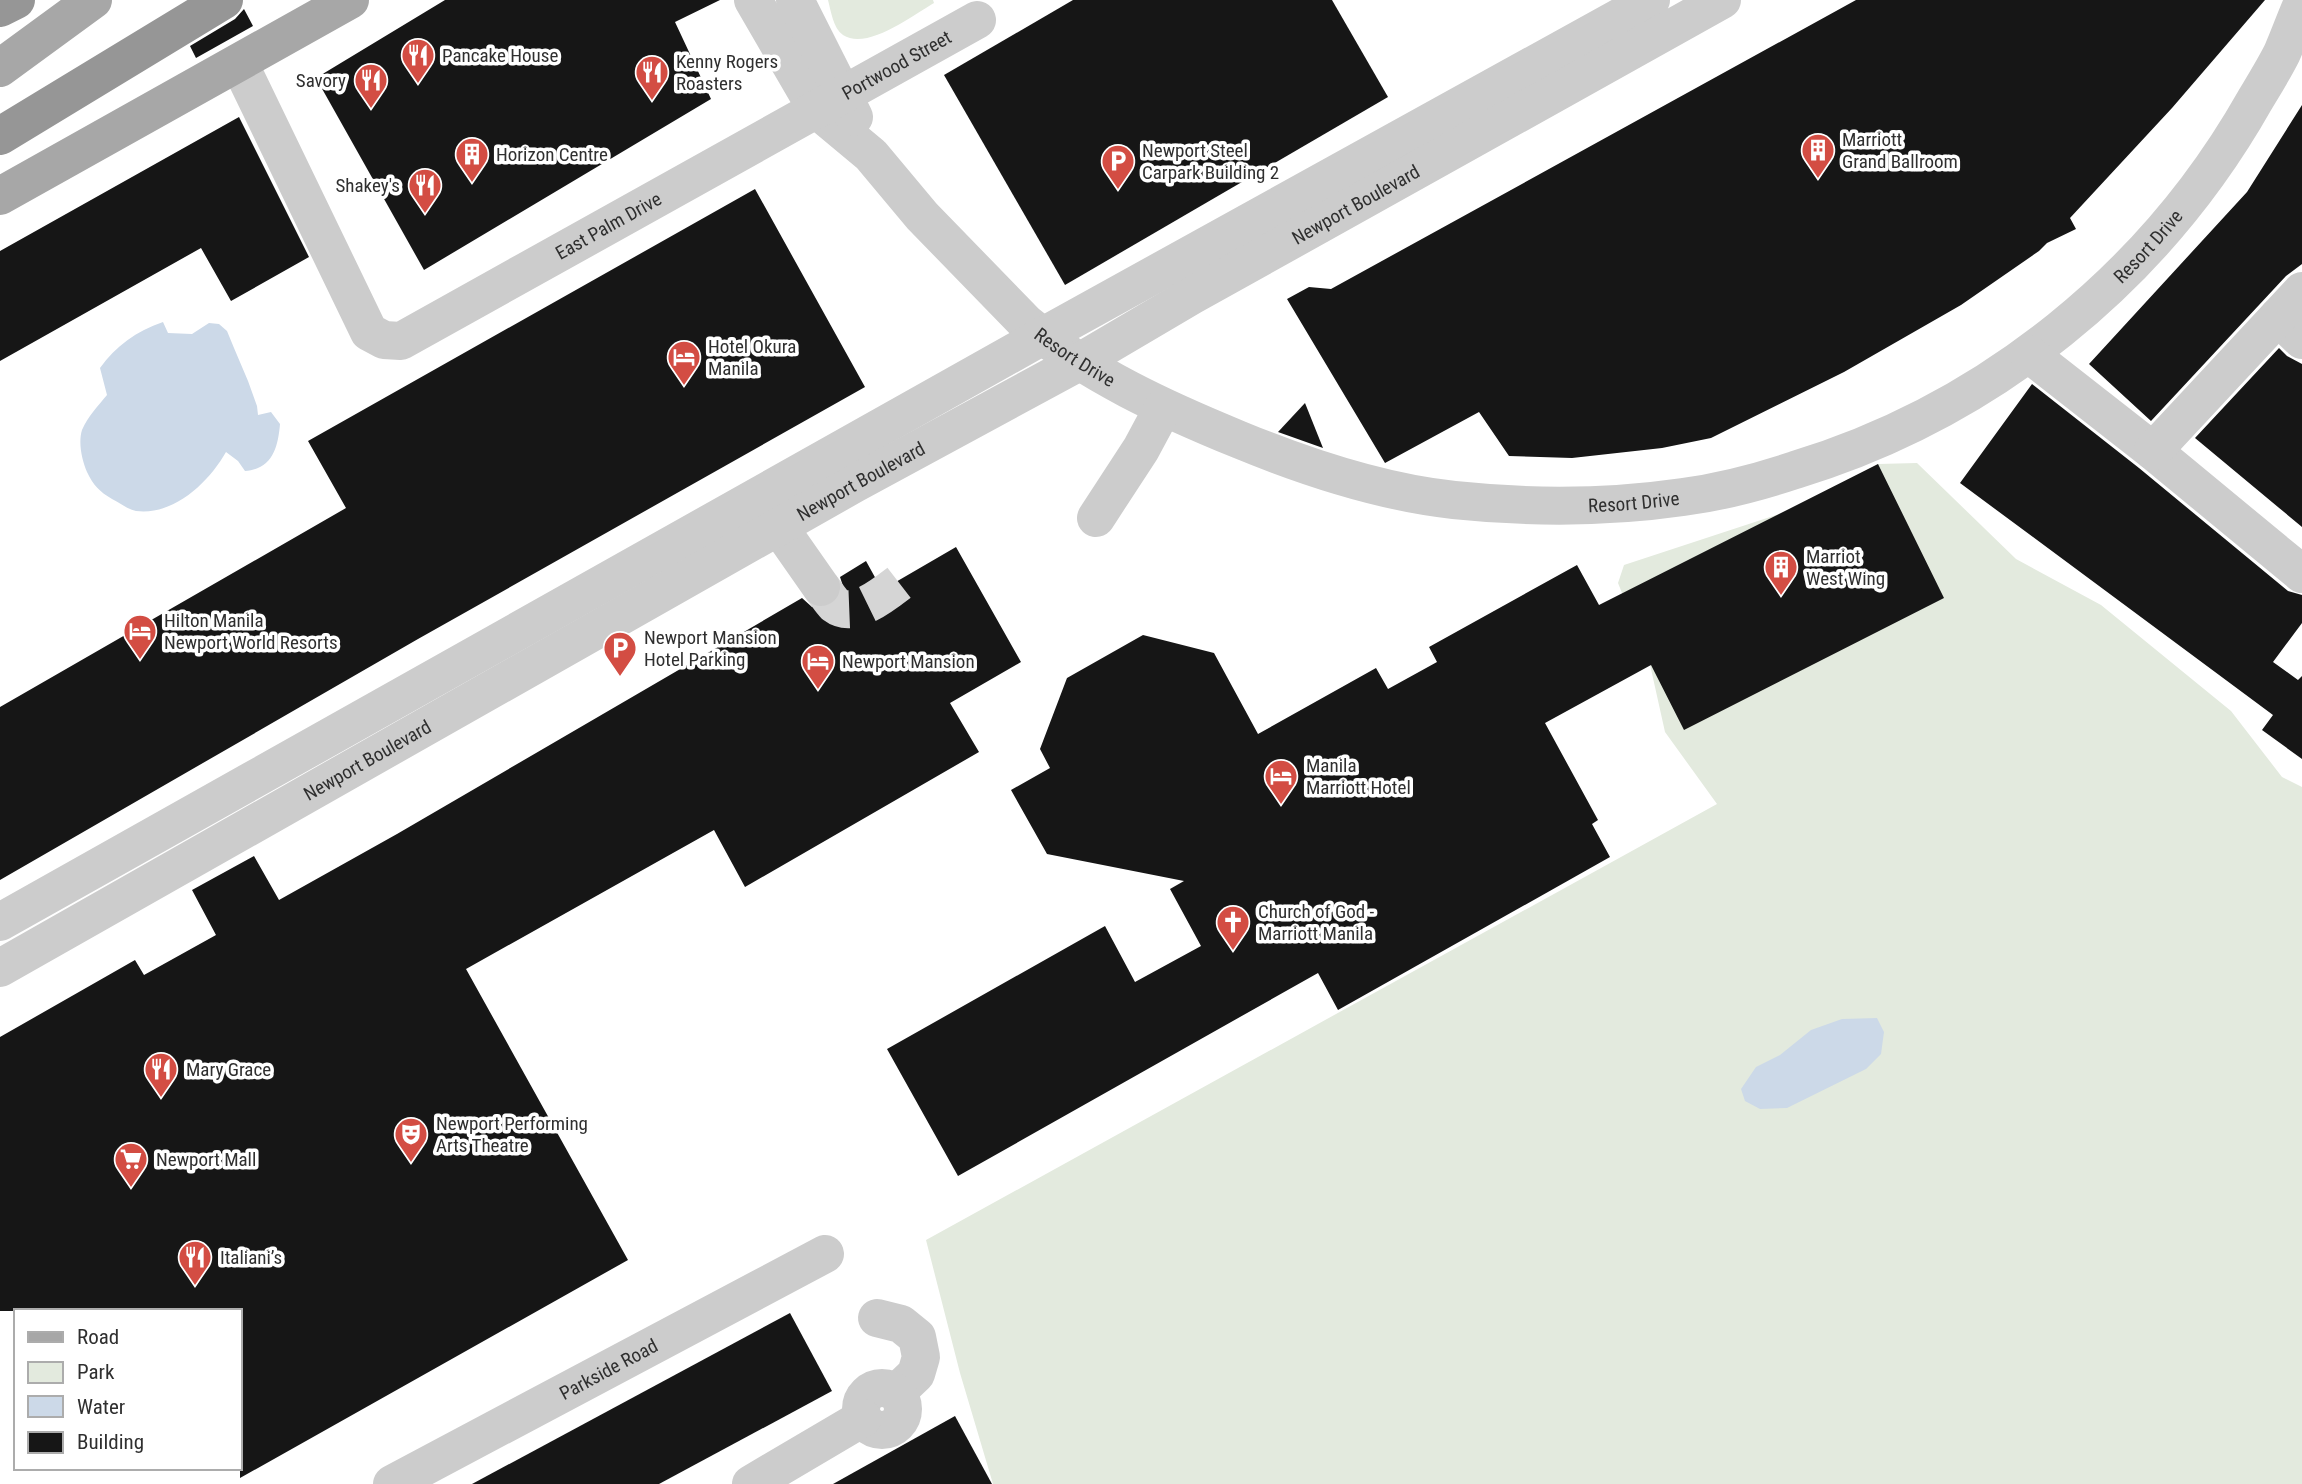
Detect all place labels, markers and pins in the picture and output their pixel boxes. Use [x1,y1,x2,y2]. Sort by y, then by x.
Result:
restaurant icon: Pancake House [399,36,437,85]
place label: Pancake House [442,44,558,67]
place label: Kenny Rogers Roasters [676,50,778,95]
restaurant icon: Kenny Rogers Roasters [633,53,671,102]
restaurant icon: Savory [352,61,390,110]
place label: Savory [296,69,346,92]
place label: Marriott Grand Ballroom [1842,128,1958,173]
building icon: Marriott Grand Ballroom [1799,131,1837,180]
building icon: Horizon Centre [453,135,491,184]
place label: Newport Steel Carpark Building 2 [1142,139,1279,184]
parking icon: Newport Steel Carpark Building 2 [1099,142,1137,191]
place label: Horizon Centre [496,143,608,166]
restaurant icon: Shakey's [406,166,444,215]
place label: Shakey's [335,174,400,197]
place label: Hotel Okura Manila [708,335,796,380]
hotel icon: Hotel Okura Manila [665,338,703,387]
place label: Marriot West Wing [1806,545,1885,590]
building icon: Marriot West Wing [1762,548,1800,597]
place label: Hilton Manila Newport World Resorts [164,609,338,654]
hotel icon: Hilton Manila Newport World Resorts [121,612,159,661]
place label: Newport Mansion Hotel Parking [644,626,777,671]
parking icon: Newport Mansion Hotel Parking [601,629,639,678]
hotel icon: Newport Mansion [799,642,837,691]
place label: Newport Mansion [842,650,975,673]
place label: Manila Marriott Hotel [1306,754,1411,799]
hotel icon: Manila Marriott Hotel [1262,757,1300,806]
place label: Church of God - Marriott Manila [1258,900,1375,945]
church icon: Church of God - Marriott Manila [1214,903,1252,952]
restaurant icon: Mary Grace [142,1050,180,1099]
place label: Mary Grace [186,1058,271,1081]
place label: Newport Performing Arts Theatre [436,1112,588,1157]
theatre icon: Newport Performing Arts Theatre [392,1115,430,1164]
supermarket icon: Newport Mall [112,1140,150,1189]
place label: Newport Mall [156,1148,256,1171]
restaurant icon: Italiani’s [176,1238,214,1287]
place label: Italiani’s [220,1246,282,1269]

